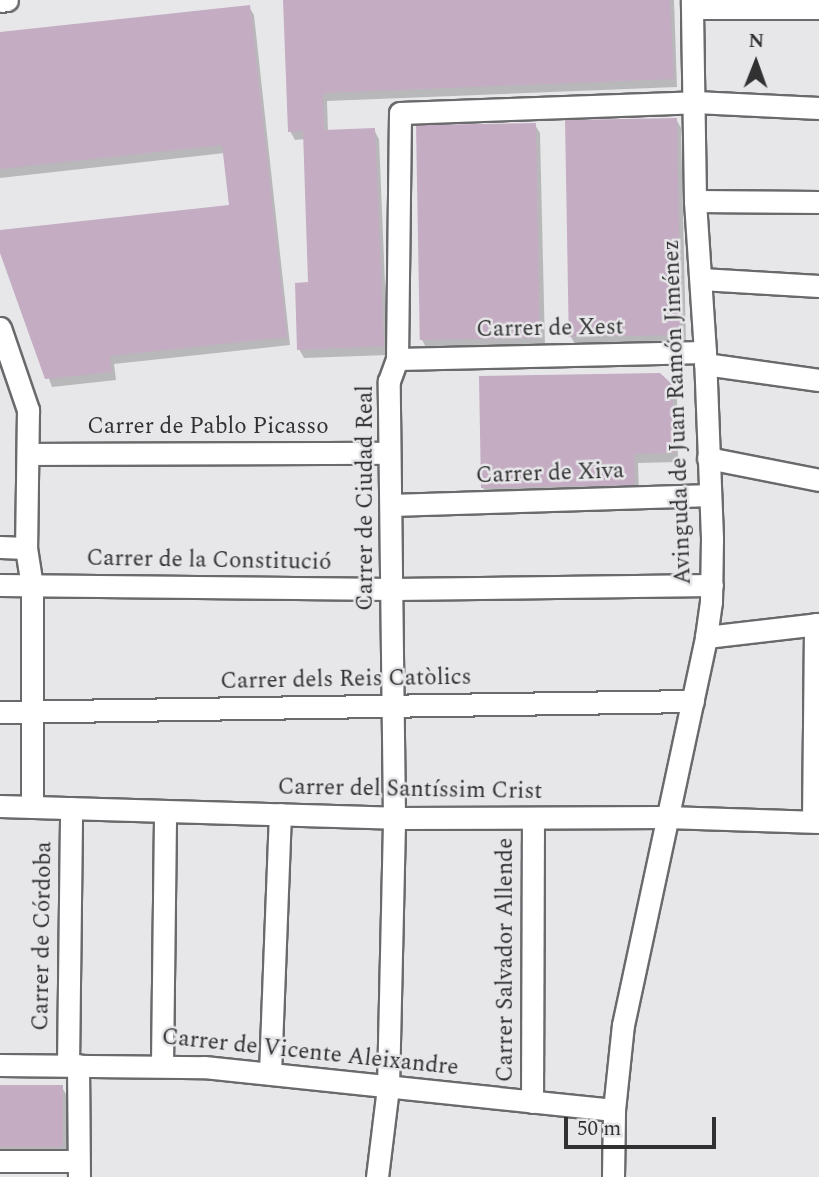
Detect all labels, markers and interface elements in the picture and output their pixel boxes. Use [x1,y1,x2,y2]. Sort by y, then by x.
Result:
text: N [748,27,764,56]
north arrow [721,28,791,98]
street label: Avinguda de Juan Ramón Jiménez [658,239,698,585]
street label: Carrer de Xest [476,314,624,344]
street label: Carrer de Ciudad Real [352,385,380,611]
street label: Carrer de Pablo Picasso [87,413,329,441]
street label: Carrer de Xiva [475,458,625,490]
street label: Carrer de la Constitució [86,545,332,577]
street label: Carrer dels Reis Catòlics [220,664,472,696]
street label: Carrer del Santíssim Crist [277,774,543,806]
street label: Carrer Salvador Allende [492,838,520,1082]
street label: Carrer de Córdoba [28,841,58,1031]
street label: Carrer de Vicente Aleixandre [160,1024,460,1082]
scale bar [567,1104,719,1148]
text: 50 m [577,1113,621,1145]

